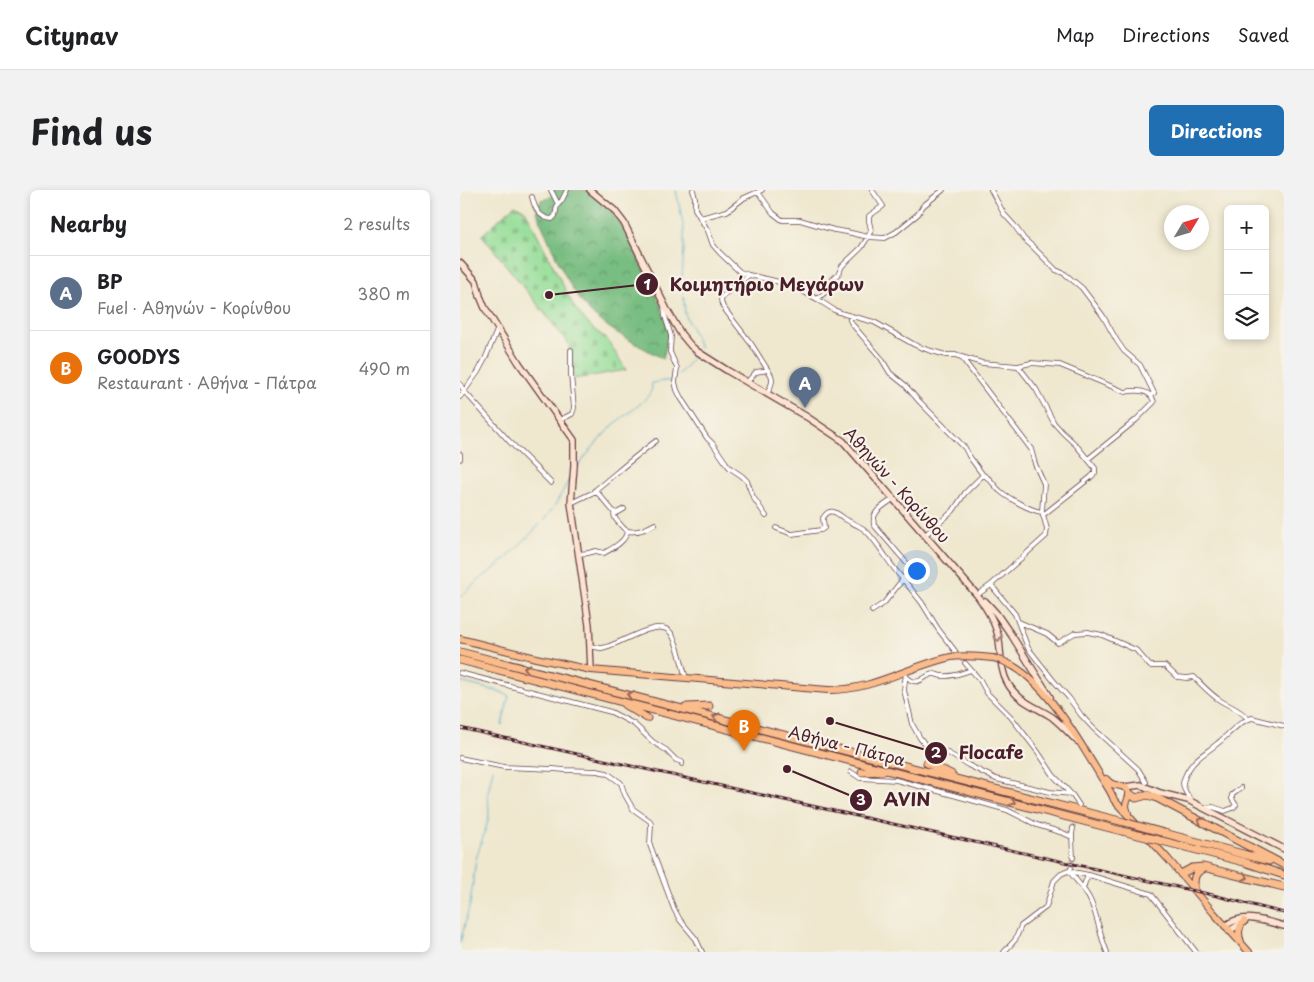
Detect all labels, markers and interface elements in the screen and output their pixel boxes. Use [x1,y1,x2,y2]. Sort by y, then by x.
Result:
text: Citynav [25,17,118,53]
text: Map [1056,21,1094,48]
text: Directions [1122,21,1210,48]
text: Saved [1238,21,1289,48]
text: Find us [30,104,152,157]
button: Directions [1149,105,1284,156]
north arrow [1164,205,1209,250]
map controls [1224,205,1269,340]
button: + [1224,205,1269,250]
text: Nearby [50,207,127,239]
text: 2 results [343,211,410,235]
button: − [1224,250,1269,295]
text: BP [97,267,122,295]
callout: Κοιμητήριο Μεγάρων [634,268,875,301]
text: Κοιμητήριο Μεγάρων [670,270,864,297]
text: 1 [643,272,651,295]
text: A [60,281,72,305]
text: 380 m [358,281,410,305]
text: Fuel · Αθηνών - Κορίνθου [97,295,291,319]
button: layers [1224,295,1269,340]
text: GOODYS [97,342,180,370]
text: B [61,356,71,380]
text: 490 m [359,356,410,380]
pin: A [789,367,821,408]
text: Restaurant · Αθήνα - Πάτρα [97,370,317,394]
street label: Αθηνών - Κορίνθου [839,421,956,548]
your location [904,558,930,584]
one-way arrow [993,634,1003,643]
one-way arrow [522,663,531,674]
one-way arrow [625,690,634,701]
pin: B [728,710,760,751]
one-way arrow [713,713,721,723]
street label: Αθήνα - Πάτρα [786,719,909,771]
callout: Flocafe [924,736,1034,769]
text: Flocafe [958,738,1024,765]
text: 2 [931,740,942,763]
callout: AVIN [849,784,940,817]
text: AVIN [884,785,930,812]
text: 3 [856,787,866,810]
one-way arrow [1008,797,1016,807]
one-way arrow [1197,817,1206,827]
one-way arrow [1241,871,1250,882]

